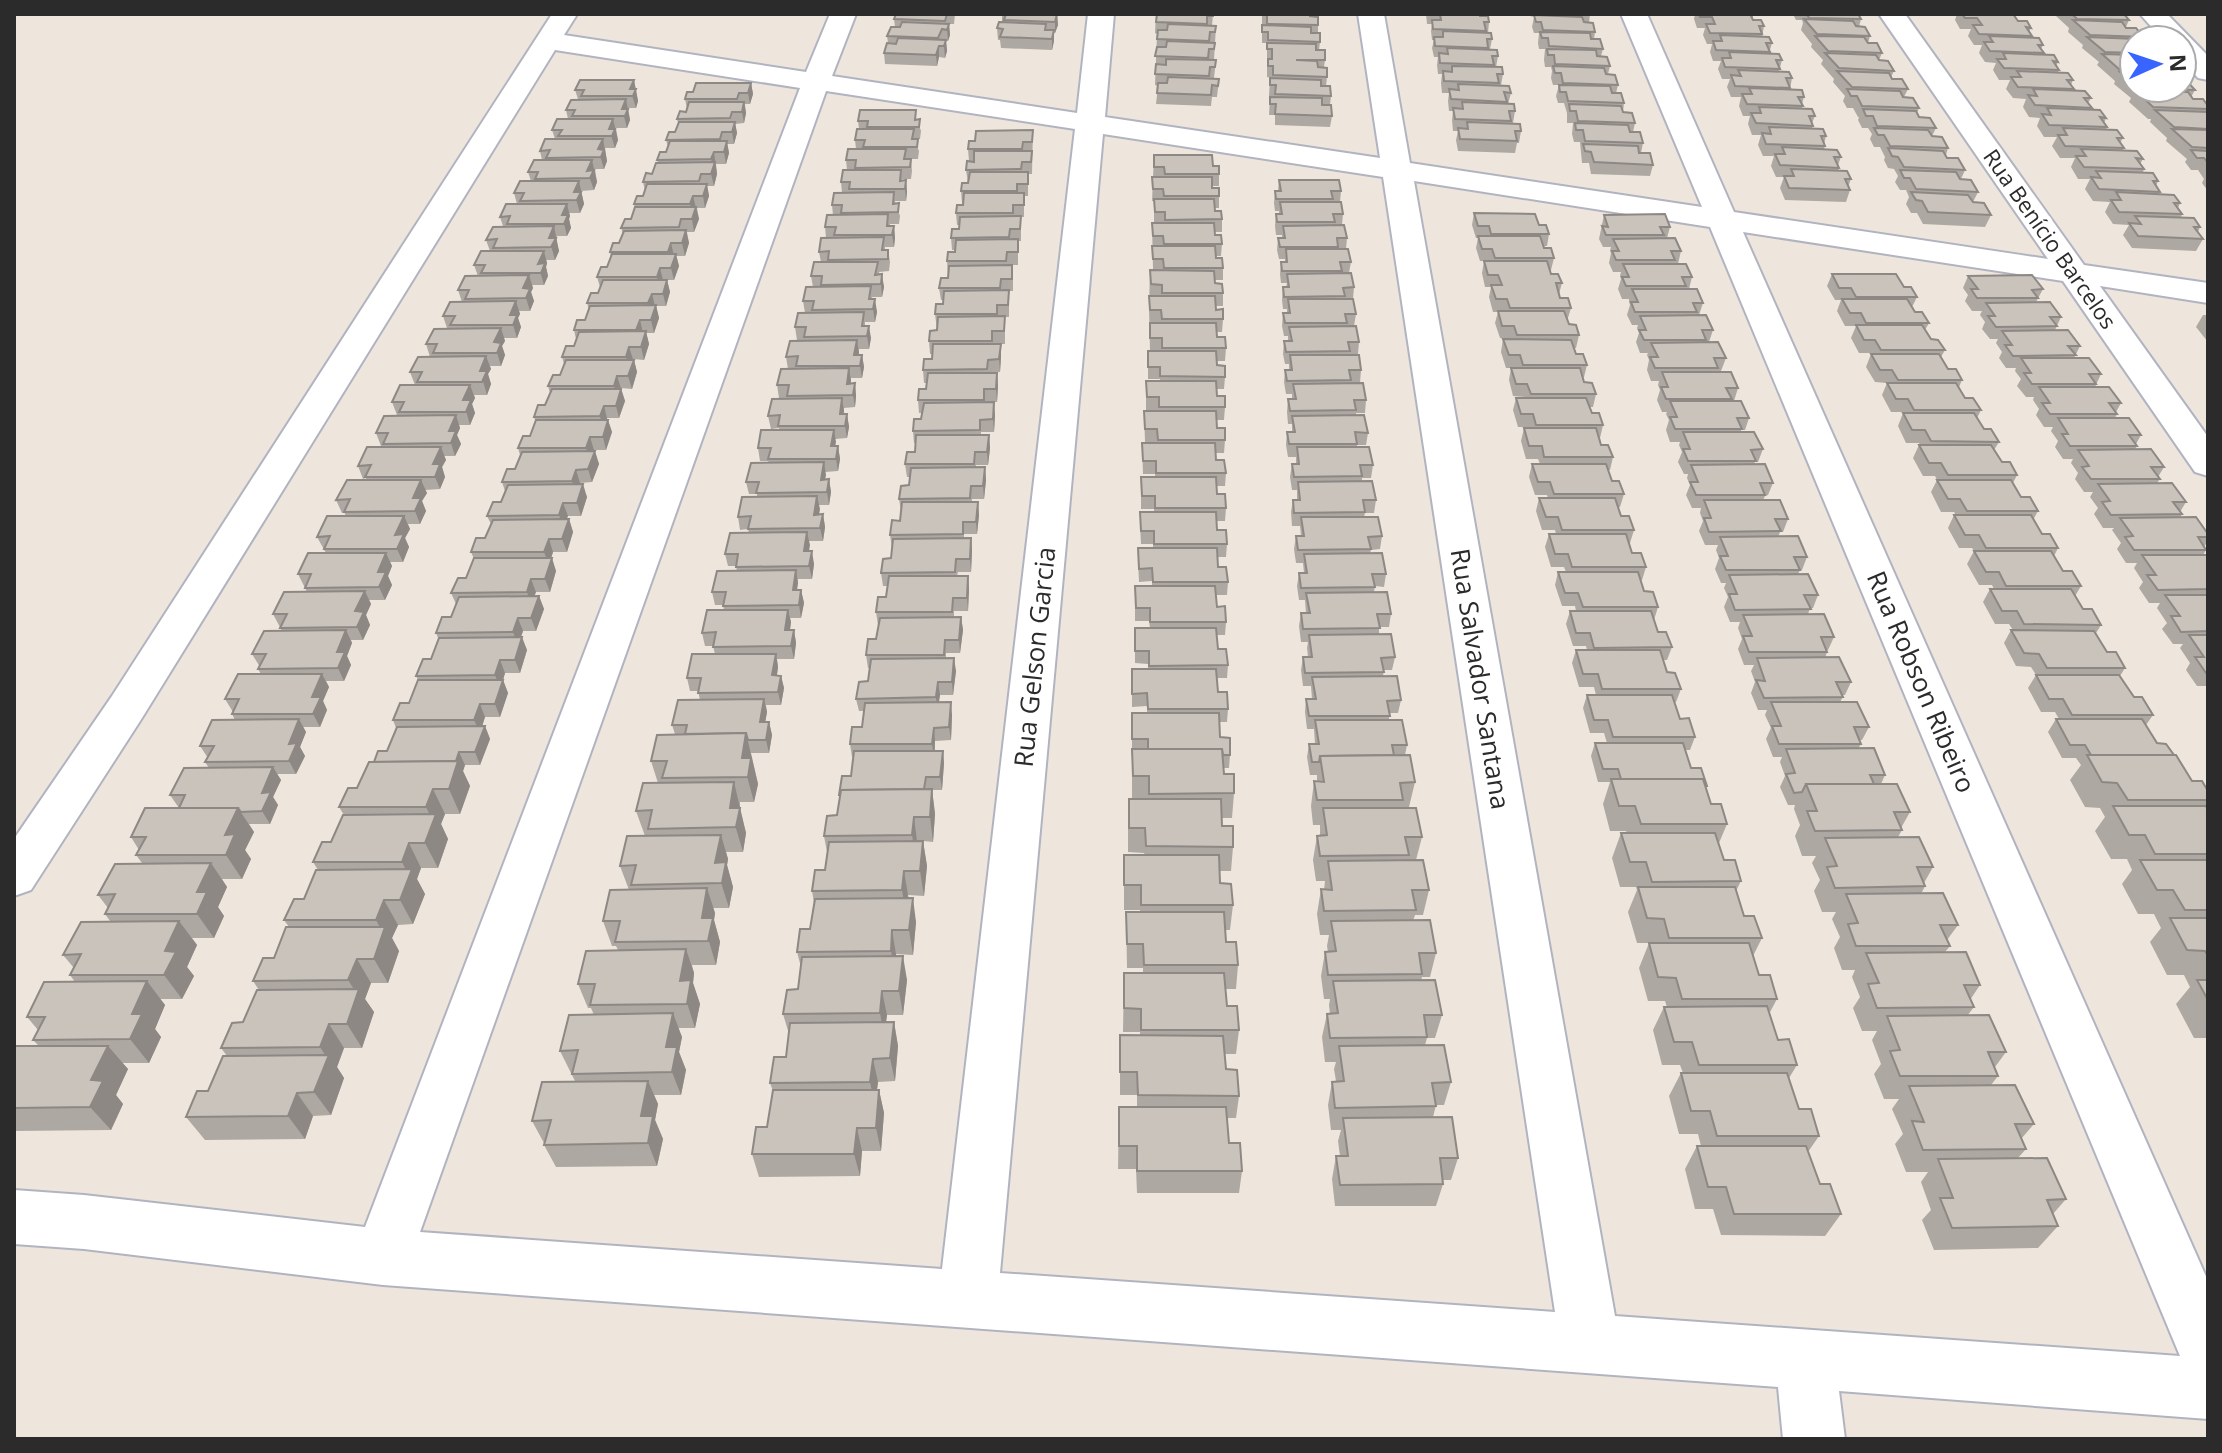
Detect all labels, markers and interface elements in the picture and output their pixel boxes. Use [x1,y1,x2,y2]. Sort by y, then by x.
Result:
north arrow [2118,24,2198,104]
text: N [2164,53,2194,73]
street label: Rua Benício Barcelos [1977,142,2124,334]
street label: Rua Gelson Garcia [1005,545,1063,769]
street label: Rua Salvador Santana [1443,546,1519,812]
street label: Rua Robson Ribeiro [1859,565,1985,798]

